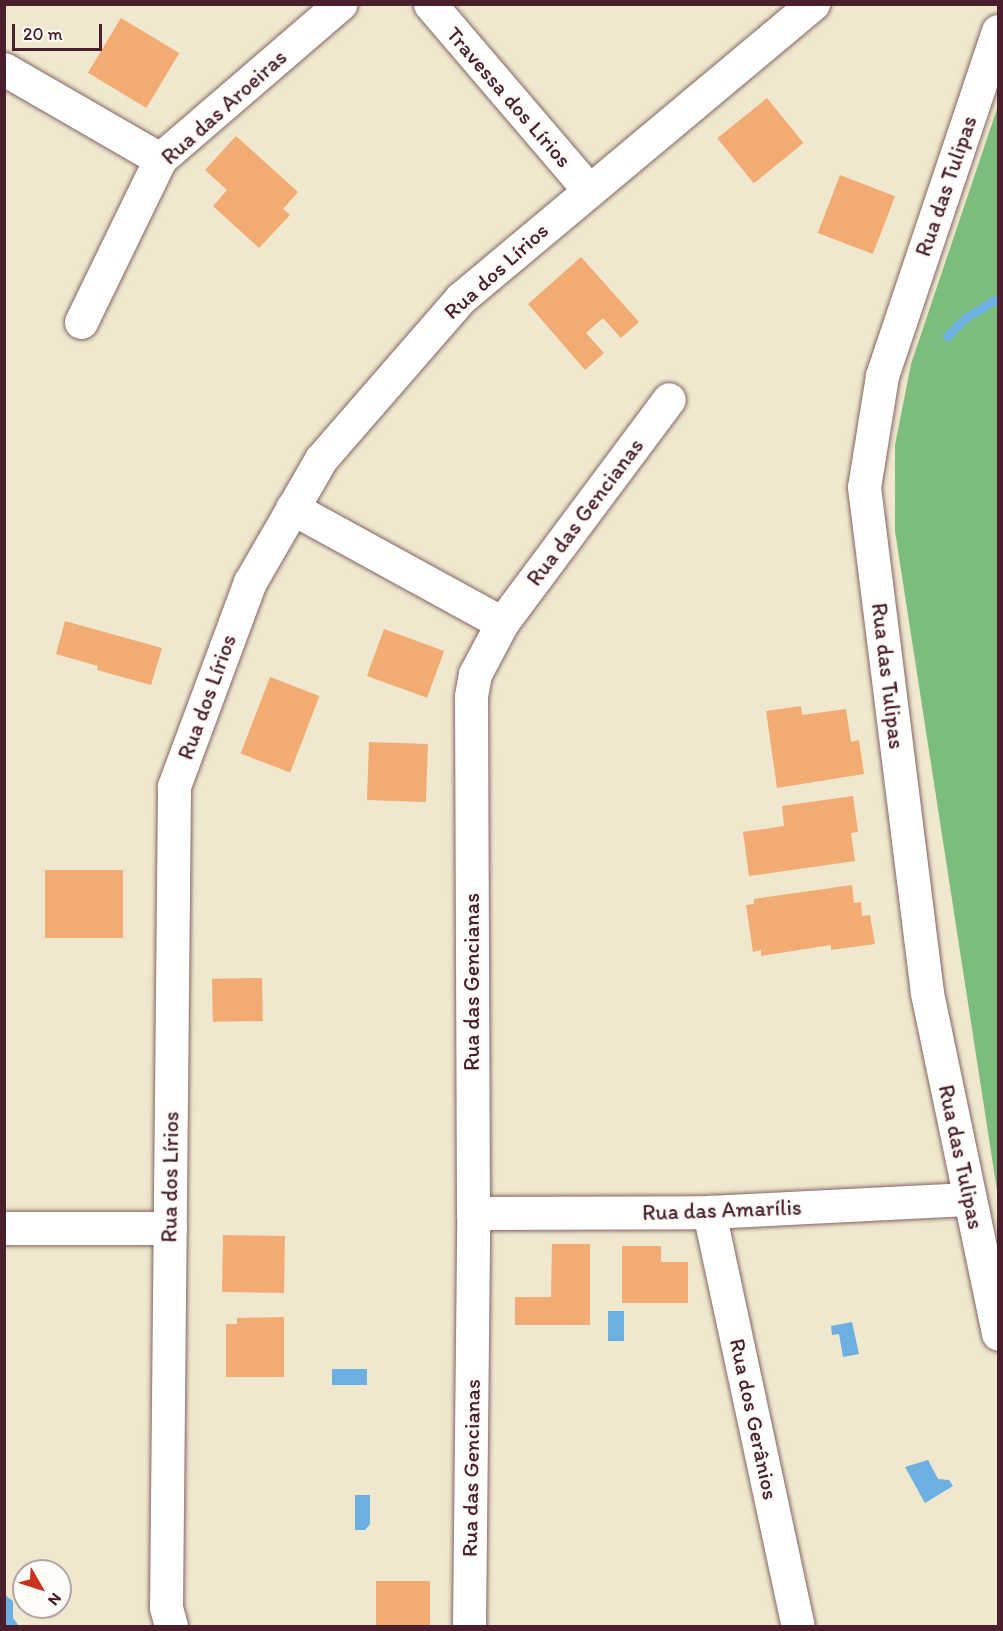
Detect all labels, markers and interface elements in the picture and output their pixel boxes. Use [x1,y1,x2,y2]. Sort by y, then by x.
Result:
scale bar [15,12,105,50]
street label: Travessa dos Lírios [441,21,577,173]
text: 20 m [23,23,63,45]
street label: Rua das Aroeiras [156,44,292,170]
street label: Rua das Tulipas [910,112,982,260]
street label: Rua dos Lírios [438,217,554,325]
street label: Rua das Gencianas [521,433,649,591]
street label: Rua das Tulipas [866,602,910,750]
street label: Rua dos Lírios [172,631,242,763]
street label: Rua das Gencianas [459,893,485,1071]
street label: Rua das Tulipas [933,1083,989,1231]
street label: Rua dos Lírios [156,1111,184,1243]
street label: Rua das Amarílis [642,1194,802,1226]
street label: Rua dos Gerânios [724,1336,784,1502]
street label: Rua das Gencianas [456,1379,486,1557]
north arrow [12,1559,72,1619]
text: N [44,1589,66,1610]

